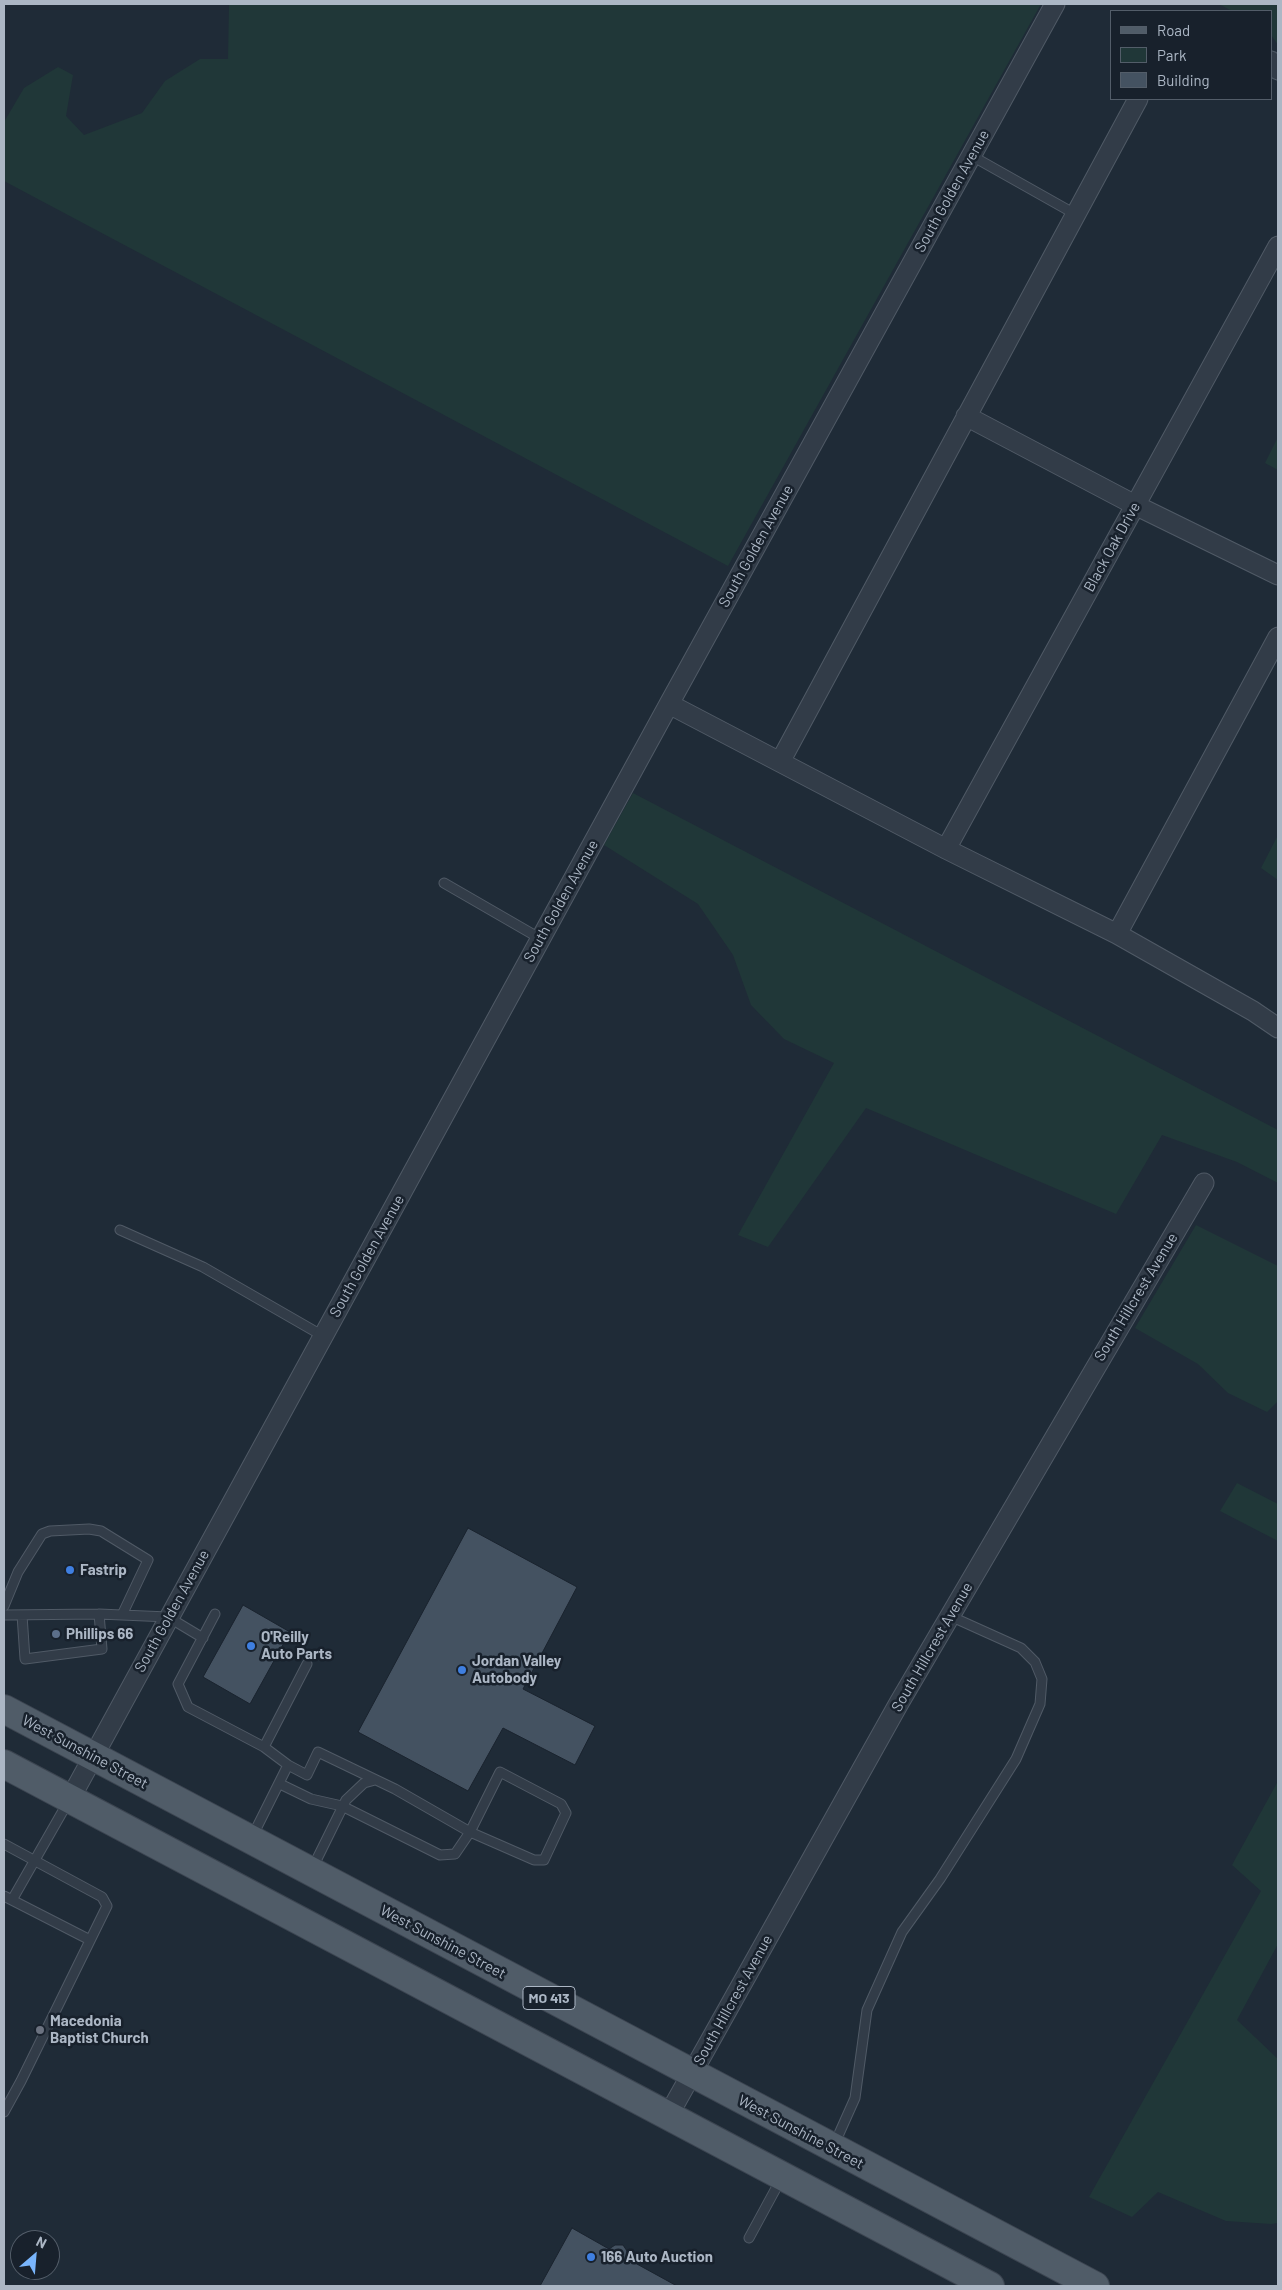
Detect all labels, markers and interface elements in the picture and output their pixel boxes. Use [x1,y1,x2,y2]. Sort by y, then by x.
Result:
legend [1110,10,1272,100]
text: Road [1157,21,1190,39]
text: Park [1157,46,1186,64]
text: Building [1157,71,1210,89]
street label: South Golden Avenue [911,127,993,255]
street label: South Golden Avenue [715,482,797,610]
street label: Black Oak Drive [1080,499,1144,595]
street label: South Golden Avenue [520,837,602,965]
street label: South Golden Avenue [326,1192,408,1320]
street label: South Hillcrest Avenue [1091,1230,1181,1364]
street label: South Golden Avenue [131,1547,213,1675]
place label: Fastrip [80,1561,127,1579]
marker: Fastrip [64,1564,76,1576]
street label: South Hillcrest Avenue [888,1579,976,1715]
place label: Phillips 66 [66,1625,133,1643]
marker: Phillips 66 [50,1628,62,1640]
place label: O'Reilly Auto Parts [261,1628,332,1663]
marker: O'Reilly Auto Parts [245,1640,257,1652]
place label: Jordan Valley Autobody [472,1652,561,1687]
marker: Jordan Valley Autobody [456,1664,468,1676]
street label: West Sunshine Street [19,1711,151,1793]
street label: West Sunshine Street [377,1901,509,1983]
street label: South Hillcrest Avenue [690,1932,776,2068]
road number: MO 413 [523,1986,575,2010]
place label: Macedonia Baptist Church [50,2012,149,2047]
marker: Macedonia Baptist Church [34,2024,46,2036]
street label: West Sunshine Street [735,2091,867,2173]
north arrow [10,2230,60,2280]
text: N [34,2232,50,2252]
place label: 166 Auto Auction [601,2248,713,2266]
marker: 166 Auto Auction [585,2251,597,2263]

